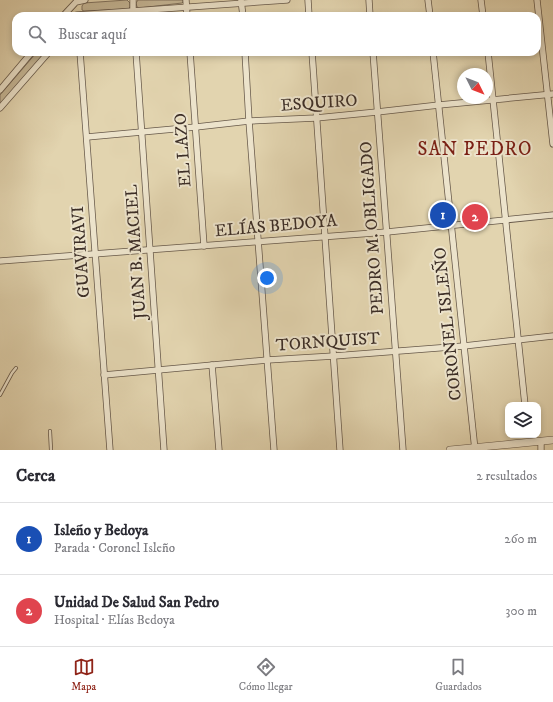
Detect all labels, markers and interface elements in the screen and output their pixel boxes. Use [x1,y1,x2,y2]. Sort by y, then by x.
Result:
search box [12,12,541,56]
icon: search [26,23,48,45]
text: Buscar aquí [58,25,126,44]
north arrow [457,68,493,104]
street label: ESQUIRO [280,89,358,117]
street label: EL LAZO [169,112,197,188]
district label: SAN PEDRO [417,138,533,161]
street label: PEDRO M. OBLIGADO [355,141,389,315]
street label: JUAN B. MACIEL [120,184,152,322]
pin: 1 [430,200,456,230]
pin: 2 [462,202,488,232]
street label: GUAVIRAVI [67,205,95,299]
street label: ELÍAS BEDOYA [214,209,338,242]
street label: CORONEL ISLEÑO [428,246,467,402]
your location [257,268,277,288]
street label: TORNQUIST [275,327,381,357]
map controls [505,402,541,438]
button: layers [505,402,541,438]
text: Cerca [16,465,55,487]
text: 2 resultados [476,468,537,484]
text: Isleño y Bedoya [54,521,148,540]
text: 1 [27,531,31,547]
text: 260 m [504,531,537,547]
text: Parada · Coronel Isleño [54,540,175,556]
text: Unidad De Salud San Pedro [54,593,219,612]
text: 2 [26,603,32,619]
text: 300 m [506,603,537,619]
text: Hospital · Elías Bedoya [54,612,175,628]
tab: Mapa [71,656,96,694]
tab: Cómo llegar [239,656,293,694]
tab: Guardados [435,656,482,694]

